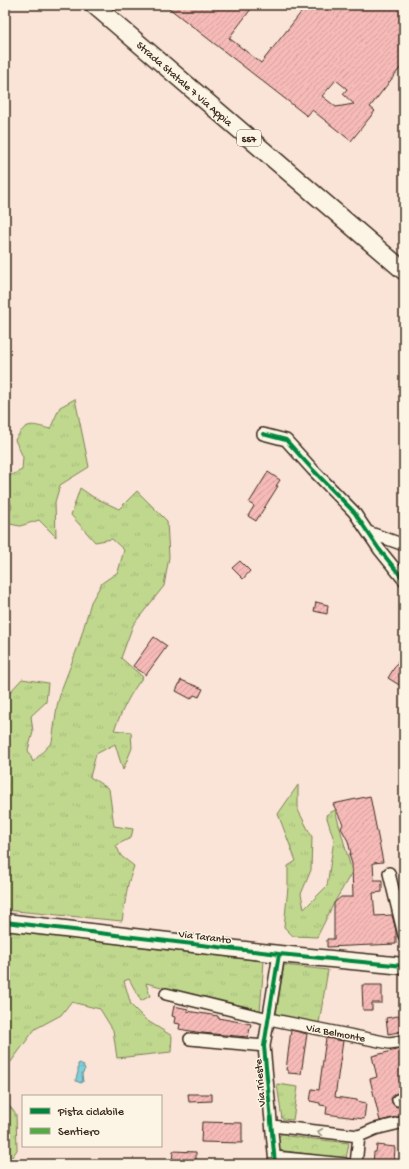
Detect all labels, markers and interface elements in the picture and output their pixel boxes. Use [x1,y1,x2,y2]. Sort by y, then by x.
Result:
street label: Strada Statale 7 Via Appia [133,40,235,130]
road number: SS7 [237,130,261,146]
street label: Via Taranto [177,929,232,947]
street label: Via Belmonte [304,1022,366,1046]
street label: Via Trieste [253,1058,269,1108]
legend [22,1095,162,1147]
text: Pista ciclabile [57,1106,125,1120]
text: Sentiero [58,1126,100,1140]
one-way arrow [317,1128,323,1137]

